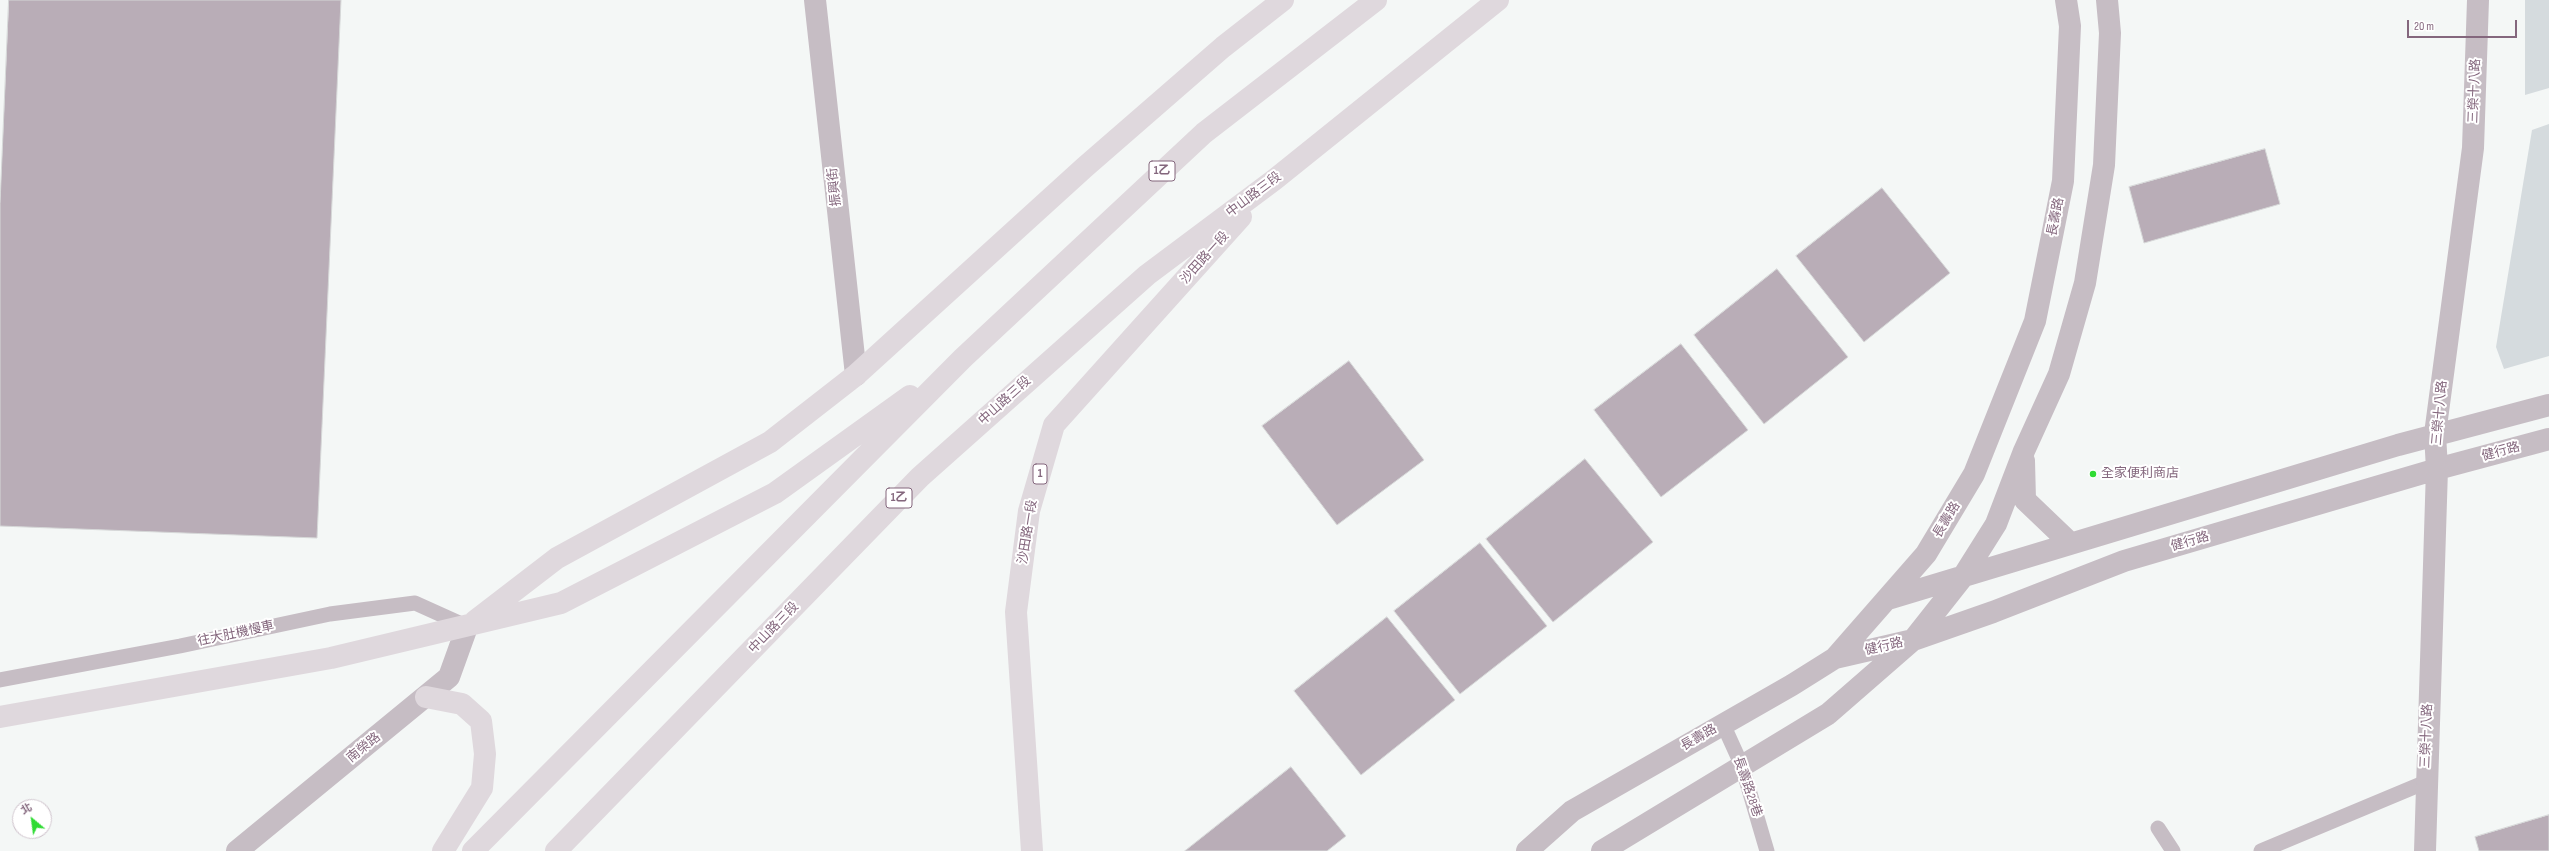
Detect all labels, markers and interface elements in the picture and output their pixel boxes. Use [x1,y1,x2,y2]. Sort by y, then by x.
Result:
scale bar [2409,12,2519,38]
text: 20 m [2414,19,2434,34]
street label: 三榮十八路 [2466,58,2484,124]
road number: 1乙 [1149,161,1175,181]
street label: 振興街 [825,167,845,207]
street label: 中山路三段 [1223,169,1285,221]
street label: 長壽路 [2045,196,2067,238]
street label: 沙田路一段 [1177,229,1233,287]
street label: 中山路三段 [976,373,1034,429]
street label: 三榮十八路 [2429,380,2451,446]
street label: 健行路 [2480,439,2522,465]
road number: 1 [1033,464,1047,484]
place label: 全家便利商店 [2101,466,2179,482]
marker: 全家便利商店 [2088,469,2098,479]
road number: 1乙 [886,488,912,508]
street label: 沙田路一段 [1015,499,1041,565]
street label: 長壽路 [1930,499,1964,541]
street label: 健行路 [2169,529,2211,555]
street label: 中山路三段 [746,599,802,657]
street label: 往大肚機慢車 [196,618,276,650]
street label: 健行路 [1863,635,1905,659]
street label: 三榮十八路 [2418,703,2436,769]
street label: 長壽路 [1678,721,1720,755]
street label: 南榮路 [344,730,384,766]
street label: 長壽路28巷 [1729,755,1765,819]
north arrow [12,799,52,839]
text: 北 [18,801,34,817]

